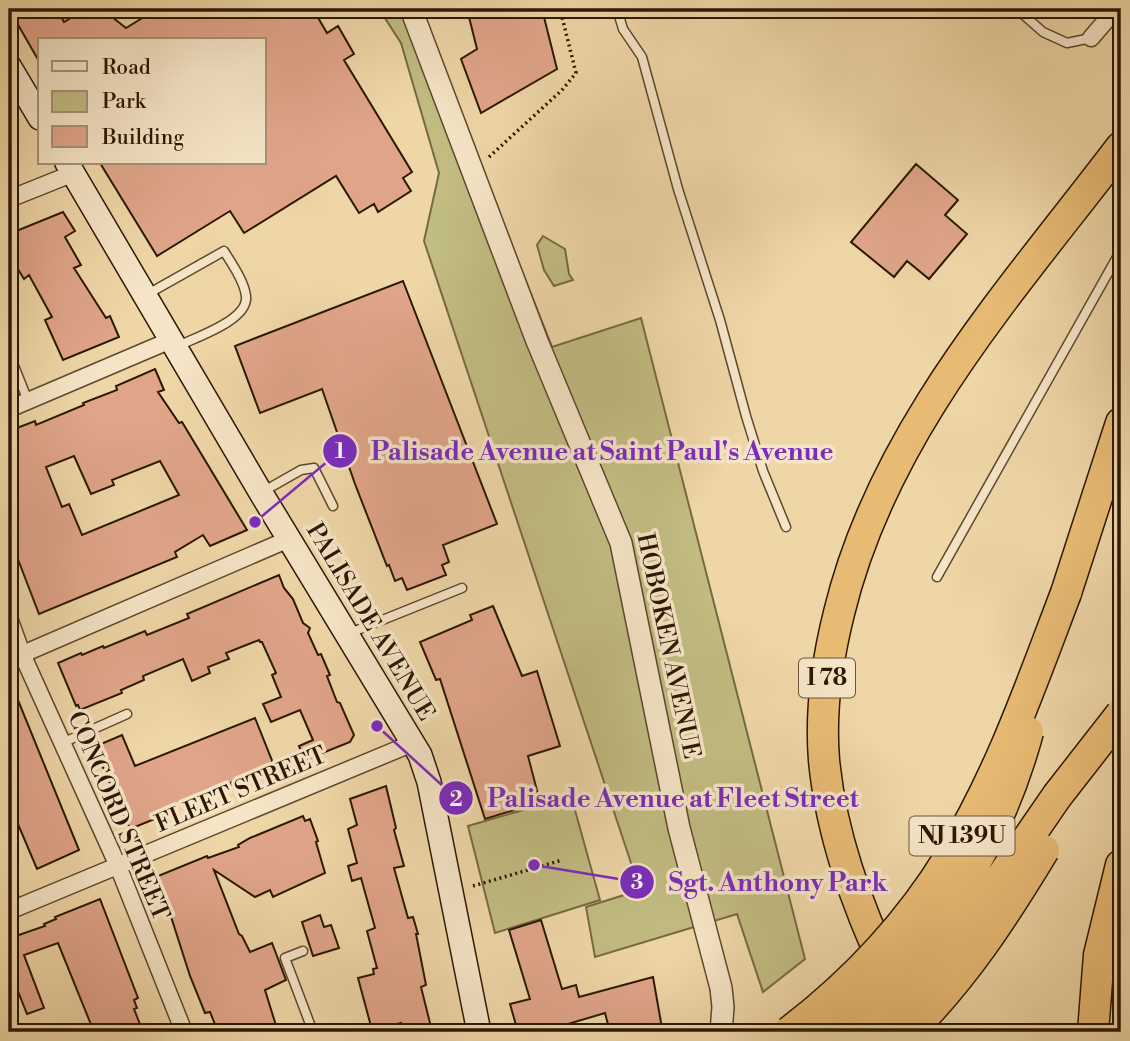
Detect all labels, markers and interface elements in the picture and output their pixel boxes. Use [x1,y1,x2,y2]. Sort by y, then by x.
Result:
legend [38,38,266,164]
text: Road [102,55,151,81]
text: Park [102,89,147,115]
text: Building [101,125,184,151]
callout: Palisade Avenue at Saint Paul's Avenue [322,427,848,474]
text: Palisade Avenue at Saint Paul's Avenue [371,436,833,468]
text: 1 [335,439,345,465]
street label: PALISADE AVENUE [299,518,441,726]
street label: HOBOKEN AVENUE [629,530,707,762]
road number: I 78 [799,658,855,698]
street label: CONCORD STREET [60,707,176,925]
street label: FLEET STREET [151,740,331,840]
callout: Palisade Avenue at Fleet Street [439,775,873,822]
text: Palisade Avenue at Fleet Street [487,783,860,815]
text: 2 [449,787,463,813]
road number: NJ 139U [909,816,1014,856]
callout: Sgt. Anthony Park [619,858,901,905]
text: Sgt. Anthony Park [669,867,888,899]
text: 3 [631,870,643,896]

